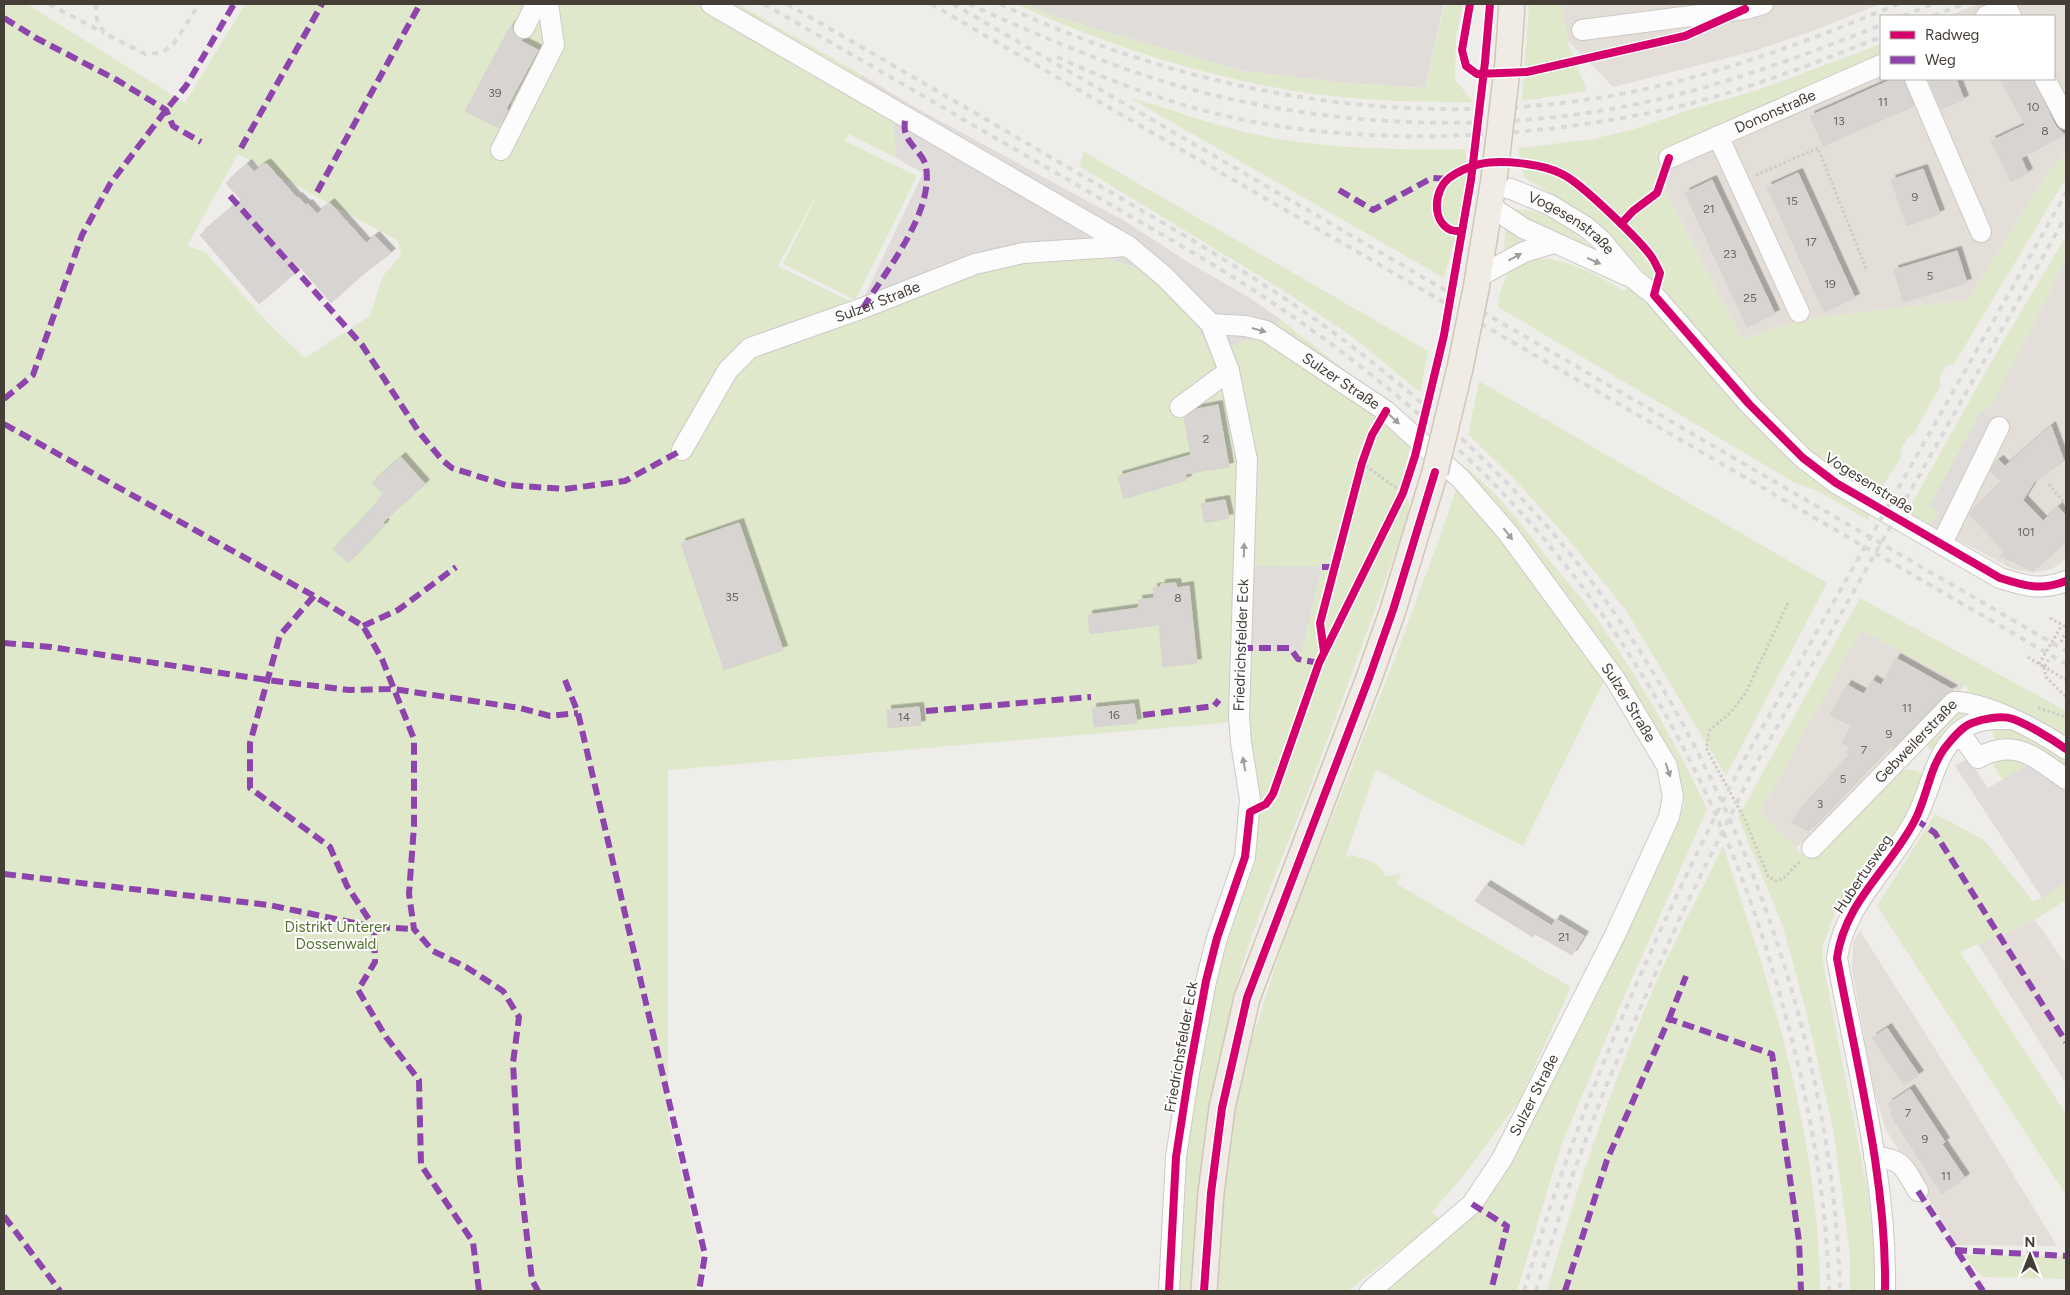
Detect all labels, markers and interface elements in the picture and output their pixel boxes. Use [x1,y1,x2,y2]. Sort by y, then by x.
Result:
legend [1880,15,2055,80]
text: Radweg [1925,26,1979,44]
text: Weg [1925,51,1956,69]
house number: 39 [488,86,502,100]
street label: Dononstraße [1732,86,1818,137]
house number: 11 [1878,95,1888,109]
house number: 10 [2027,100,2040,114]
house number: 13 [1833,114,1845,128]
house number: 8 [2041,124,2049,138]
street label: Vogesenstraße [1525,188,1618,258]
house number: 9 [1912,190,1919,204]
house number: 15 [1786,194,1798,208]
house number: 21 [1703,202,1715,216]
house number: 17 [1805,235,1817,249]
house number: 23 [1723,247,1737,261]
one-way arrow [1508,252,1521,261]
one-way arrow [1587,257,1601,265]
house number: 5 [1927,269,1934,283]
street label: Sulzer Straße [833,277,923,326]
house number: 19 [1824,277,1836,291]
house number: 25 [1743,291,1757,305]
one-way arrow [1252,326,1267,334]
street label: Sulzer Straße [1299,349,1383,413]
one-way arrow [1388,413,1400,425]
house number: 2 [1203,432,1209,446]
street label: Vogesenstraße [1821,449,1917,517]
house number: 101 [2017,525,2035,539]
one-way arrow [1503,527,1514,540]
one-way arrow [1241,541,1249,557]
street label: Friedrichsfelder Eck [1230,578,1252,712]
house number: 35 [725,590,739,604]
house number: 8 [1174,591,1182,605]
street label: Sulzer Straße [1597,660,1660,745]
street label: Gebweilerstraße [1871,695,1961,787]
house number: 11 [1902,701,1912,715]
house number: 16 [1108,708,1120,722]
house number: 14 [898,710,911,724]
house number: 9 [1886,727,1893,741]
house number: 7 [1861,743,1868,757]
one-way arrow [1240,756,1248,772]
one-way arrow [1664,763,1672,778]
house number: 5 [1840,772,1847,786]
house number: 3 [1817,797,1823,811]
street label: Hubertusweg [1830,831,1896,917]
park label: Distrikt Unterer Dossenwald [285,918,387,953]
house number: 21 [1558,930,1570,944]
street label: Friedrichsfelder Eck [1161,979,1201,1114]
street label: Sulzer Straße [1506,1051,1562,1139]
house number: 7 [1905,1106,1912,1120]
house number: 9 [1922,1132,1929,1146]
house number: 11 [1941,1169,1951,1183]
north arrow [2005,1230,2055,1280]
text: N [2025,1234,2035,1251]

